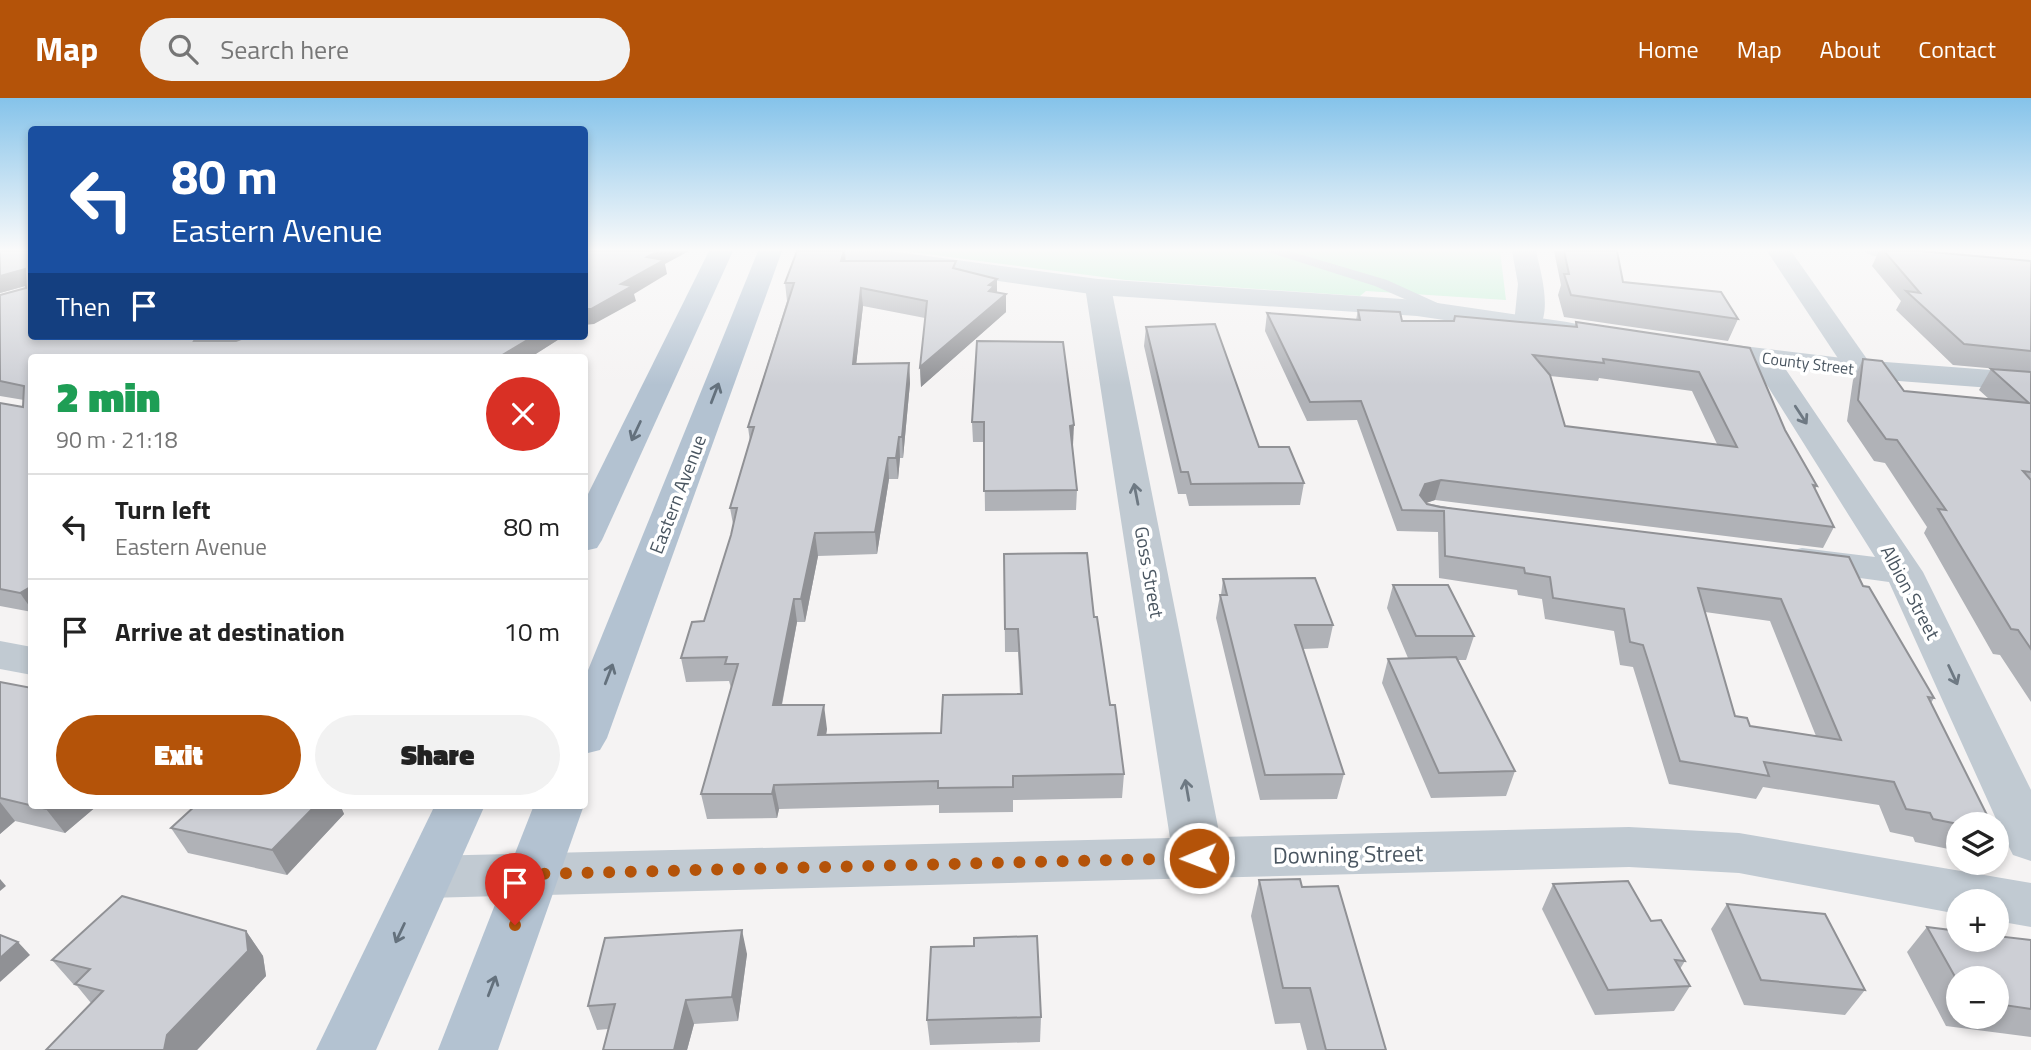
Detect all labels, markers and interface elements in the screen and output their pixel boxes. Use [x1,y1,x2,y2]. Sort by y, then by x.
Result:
search box [140,18,630,81]
text: Map [35,24,98,74]
icon: search [164,30,202,68]
text: Search here [220,30,349,69]
text: Home [1638,31,1699,67]
text: Map [1737,31,1782,67]
text: About [1820,31,1880,67]
text: Contact [1918,31,1996,67]
text: 80 m [171,138,278,213]
icon: left [56,154,147,245]
text: Eastern Avenue [171,206,382,254]
text: Then [56,287,111,326]
icon: arrive [125,287,163,325]
street label: County Street [1761,345,1856,381]
text: 2 min [56,364,160,428]
button: close [486,377,560,451]
one-way arrow [710,382,723,404]
one-way arrow [1795,405,1809,425]
one-way arrow [629,420,642,441]
text: 90 m · 21:18 [56,422,178,457]
street label: Eastern Avenue [641,430,713,558]
one-way arrow [1128,483,1142,506]
text: Turn left [115,490,210,529]
text: 80 m [503,507,560,546]
icon: left [56,508,94,546]
street label: Goss Street [1128,524,1172,620]
text: Eastern Avenue [115,529,267,564]
street label: Albion Street [1874,540,1948,645]
text: Arrive at destination [115,612,345,651]
text: 10 m [503,612,560,651]
icon: arrive [56,613,94,651]
one-way arrow [603,664,616,686]
one-way arrow [1947,664,1960,685]
button: Exit [56,715,301,795]
button: Share [315,715,560,795]
one-way arrow [1180,780,1193,802]
map controls [1946,812,2009,1029]
button: layers [1946,812,2009,875]
position arrow [1162,821,1236,895]
street label: Downing Street [1273,835,1423,873]
pin [485,853,545,925]
icon: arrive [496,864,534,902]
button: + [1946,889,2009,952]
one-way arrow [393,923,406,944]
button: − [1946,966,2009,1029]
one-way arrow [487,976,499,998]

